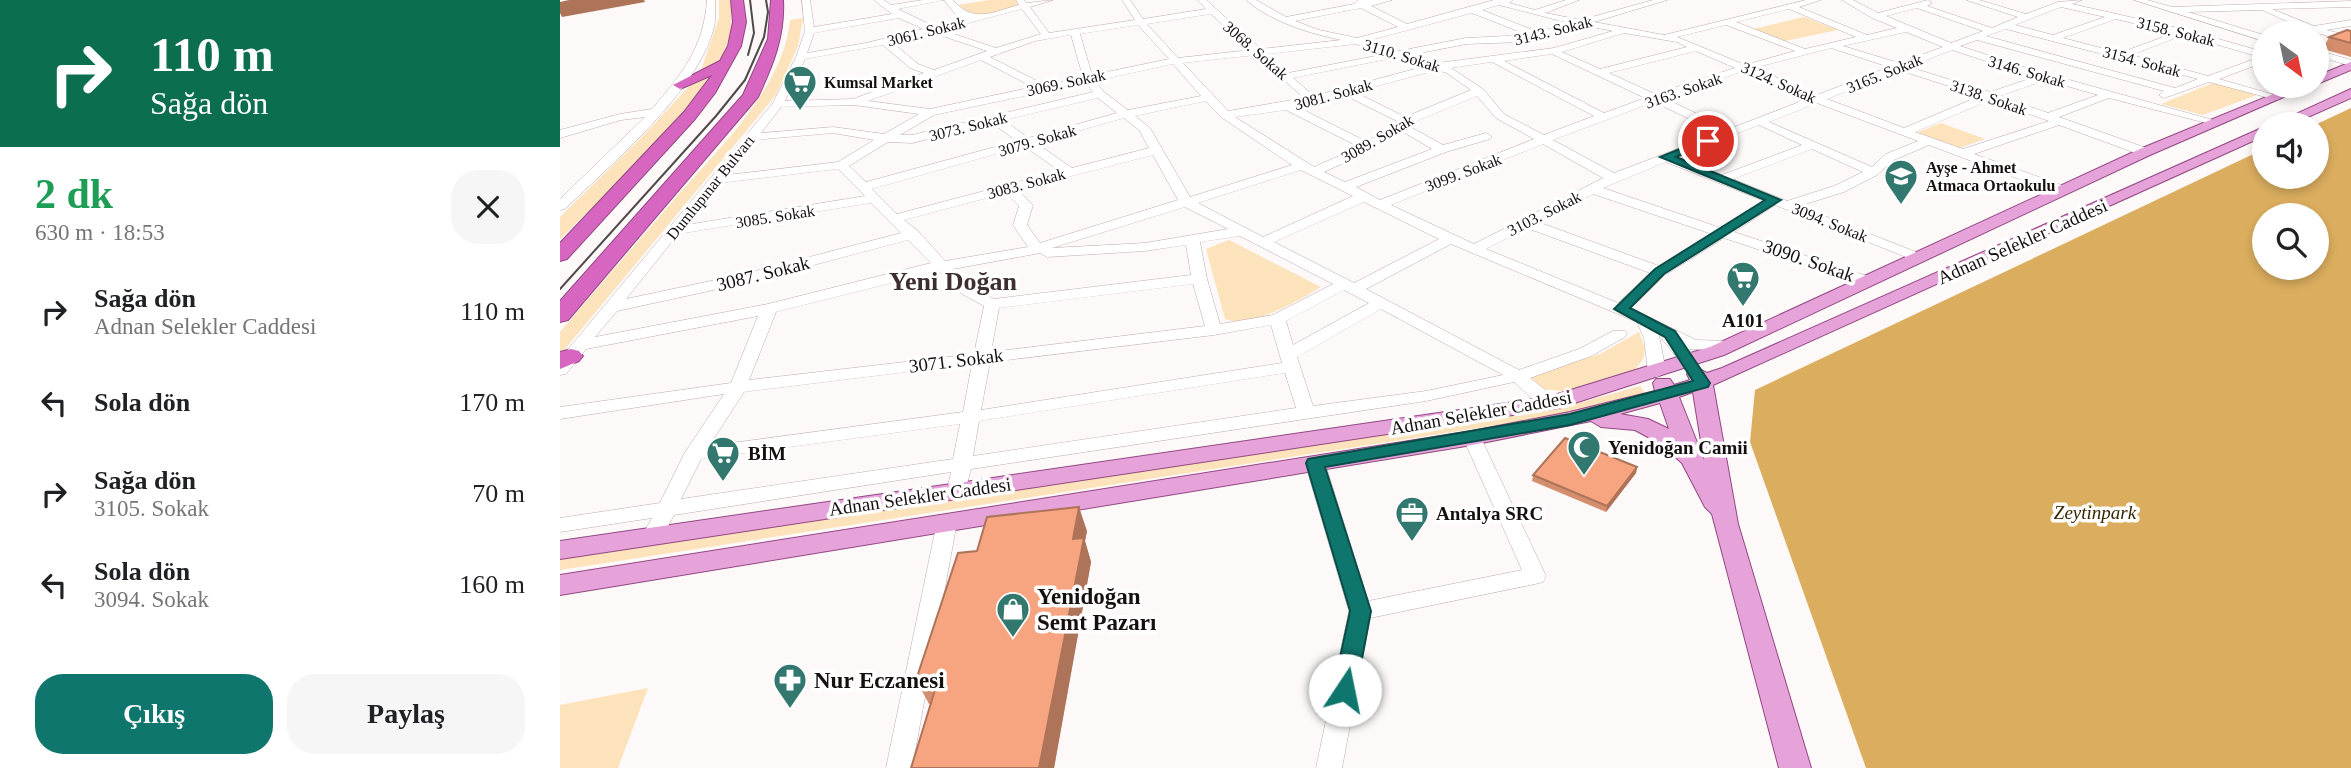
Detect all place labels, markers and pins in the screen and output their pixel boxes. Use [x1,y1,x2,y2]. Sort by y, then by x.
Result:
supermarket icon: Kumsal Market [781,63,819,112]
place label: Kumsal Market [824,74,934,91]
pin [1678,111,1738,171]
school or university icon: Ayşe - Ahmet Atmaca Ortaokulu [1882,157,1920,206]
place label: Ayşe - Ahmet Atmaca Ortaokulu [1926,159,2055,194]
supermarket icon: A101 [1724,259,1762,308]
place label: A101 [1722,310,1764,331]
mosque icon: Yenidoğan Camii [1565,428,1603,477]
supermarket icon: BİM [704,434,742,483]
place label: Yenidoğan Camii [1608,437,1748,458]
place label: BİM [748,443,786,464]
office icon: Antalya SRC [1393,494,1431,543]
place label: Antalya SRC [1436,503,1543,524]
place label: Yenidoğan Semt Pazarı [1037,584,1157,635]
shop icon: Yenidoğan Semt Pazarı [994,590,1032,639]
pharmacy icon: Nur Eczanesi [771,661,809,710]
place label: Nur Eczanesi [814,668,945,693]

